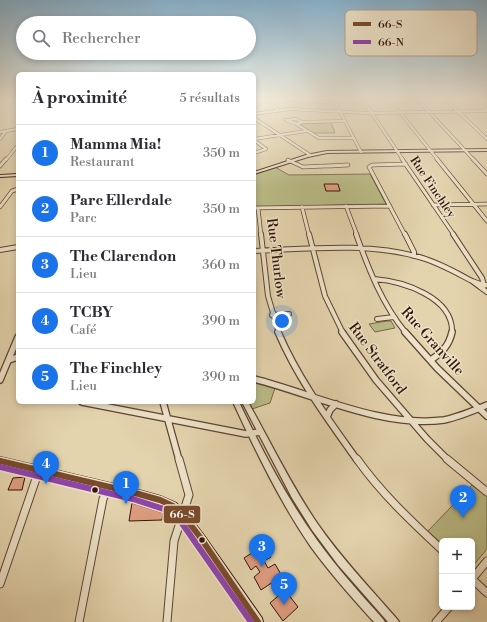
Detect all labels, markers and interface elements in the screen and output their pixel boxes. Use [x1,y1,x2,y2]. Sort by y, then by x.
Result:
legend [345,10,477,56]
search box [16,16,256,60]
text: 66-S [378,18,402,32]
icon: search [30,27,52,49]
text: Rechercher [62,29,141,48]
text: 66-N [378,36,405,50]
text: À proximité [32,87,127,109]
text: 5 résultats [179,90,240,106]
text: Mamma Mia! [70,135,161,154]
text: 1 [42,145,48,161]
text: 350 m [203,145,240,161]
text: Restaurant [70,154,135,170]
street label: Rue Finchley [407,154,459,221]
text: Parc Ellerdale [70,191,172,210]
text: 2 [41,201,49,217]
text: 350 m [203,201,240,217]
text: Parc [70,210,97,226]
street label: Rue Thurlow [262,217,290,300]
text: The Clarendon [70,247,176,266]
text: 3 [41,257,49,273]
text: 360 m [202,257,240,273]
text: Lieu [70,266,97,282]
text: TCBY [70,303,113,322]
street label: Rue Granville [397,304,468,380]
your location [272,311,292,331]
text: 4 [41,313,49,329]
text: 390 m [202,313,240,329]
street label: Rue Stratford [344,319,410,398]
text: Café [70,322,97,338]
text: The Finchley [70,359,162,378]
text: 5 [41,369,49,385]
text: 390 m [202,369,240,385]
text: Lieu [70,378,97,394]
pin: 4 [33,451,59,484]
pin: 1 [113,471,139,504]
unlabelled marker [90,485,100,495]
pin: 2 [450,485,476,518]
line badge: 66-S [163,505,201,524]
text: 66-S [170,508,194,522]
pin: 3 [249,534,275,567]
unlabelled marker [197,535,207,545]
map controls [439,538,475,610]
button: + [439,538,475,574]
pin: 5 [271,572,297,605]
button: − [439,574,475,610]

